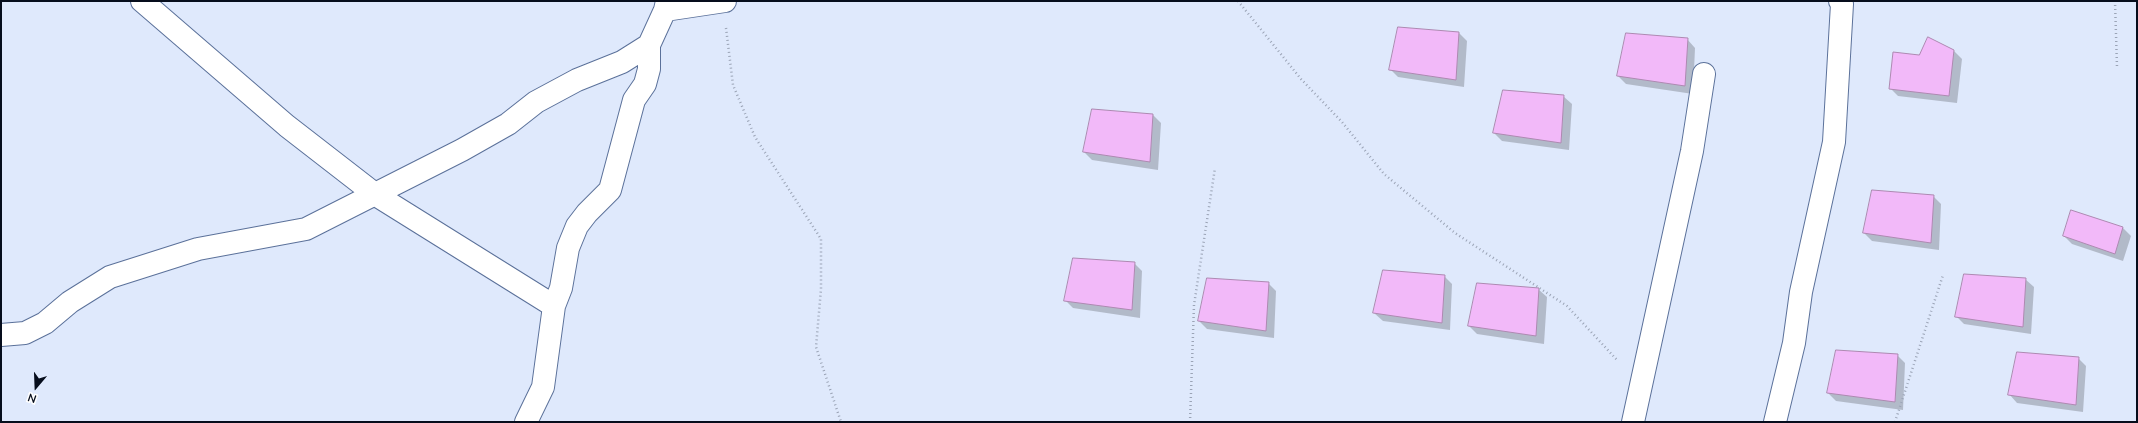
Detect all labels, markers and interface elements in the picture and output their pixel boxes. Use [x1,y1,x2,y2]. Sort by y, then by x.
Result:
north arrow [16,367,56,407]
text: N [26,390,38,406]

